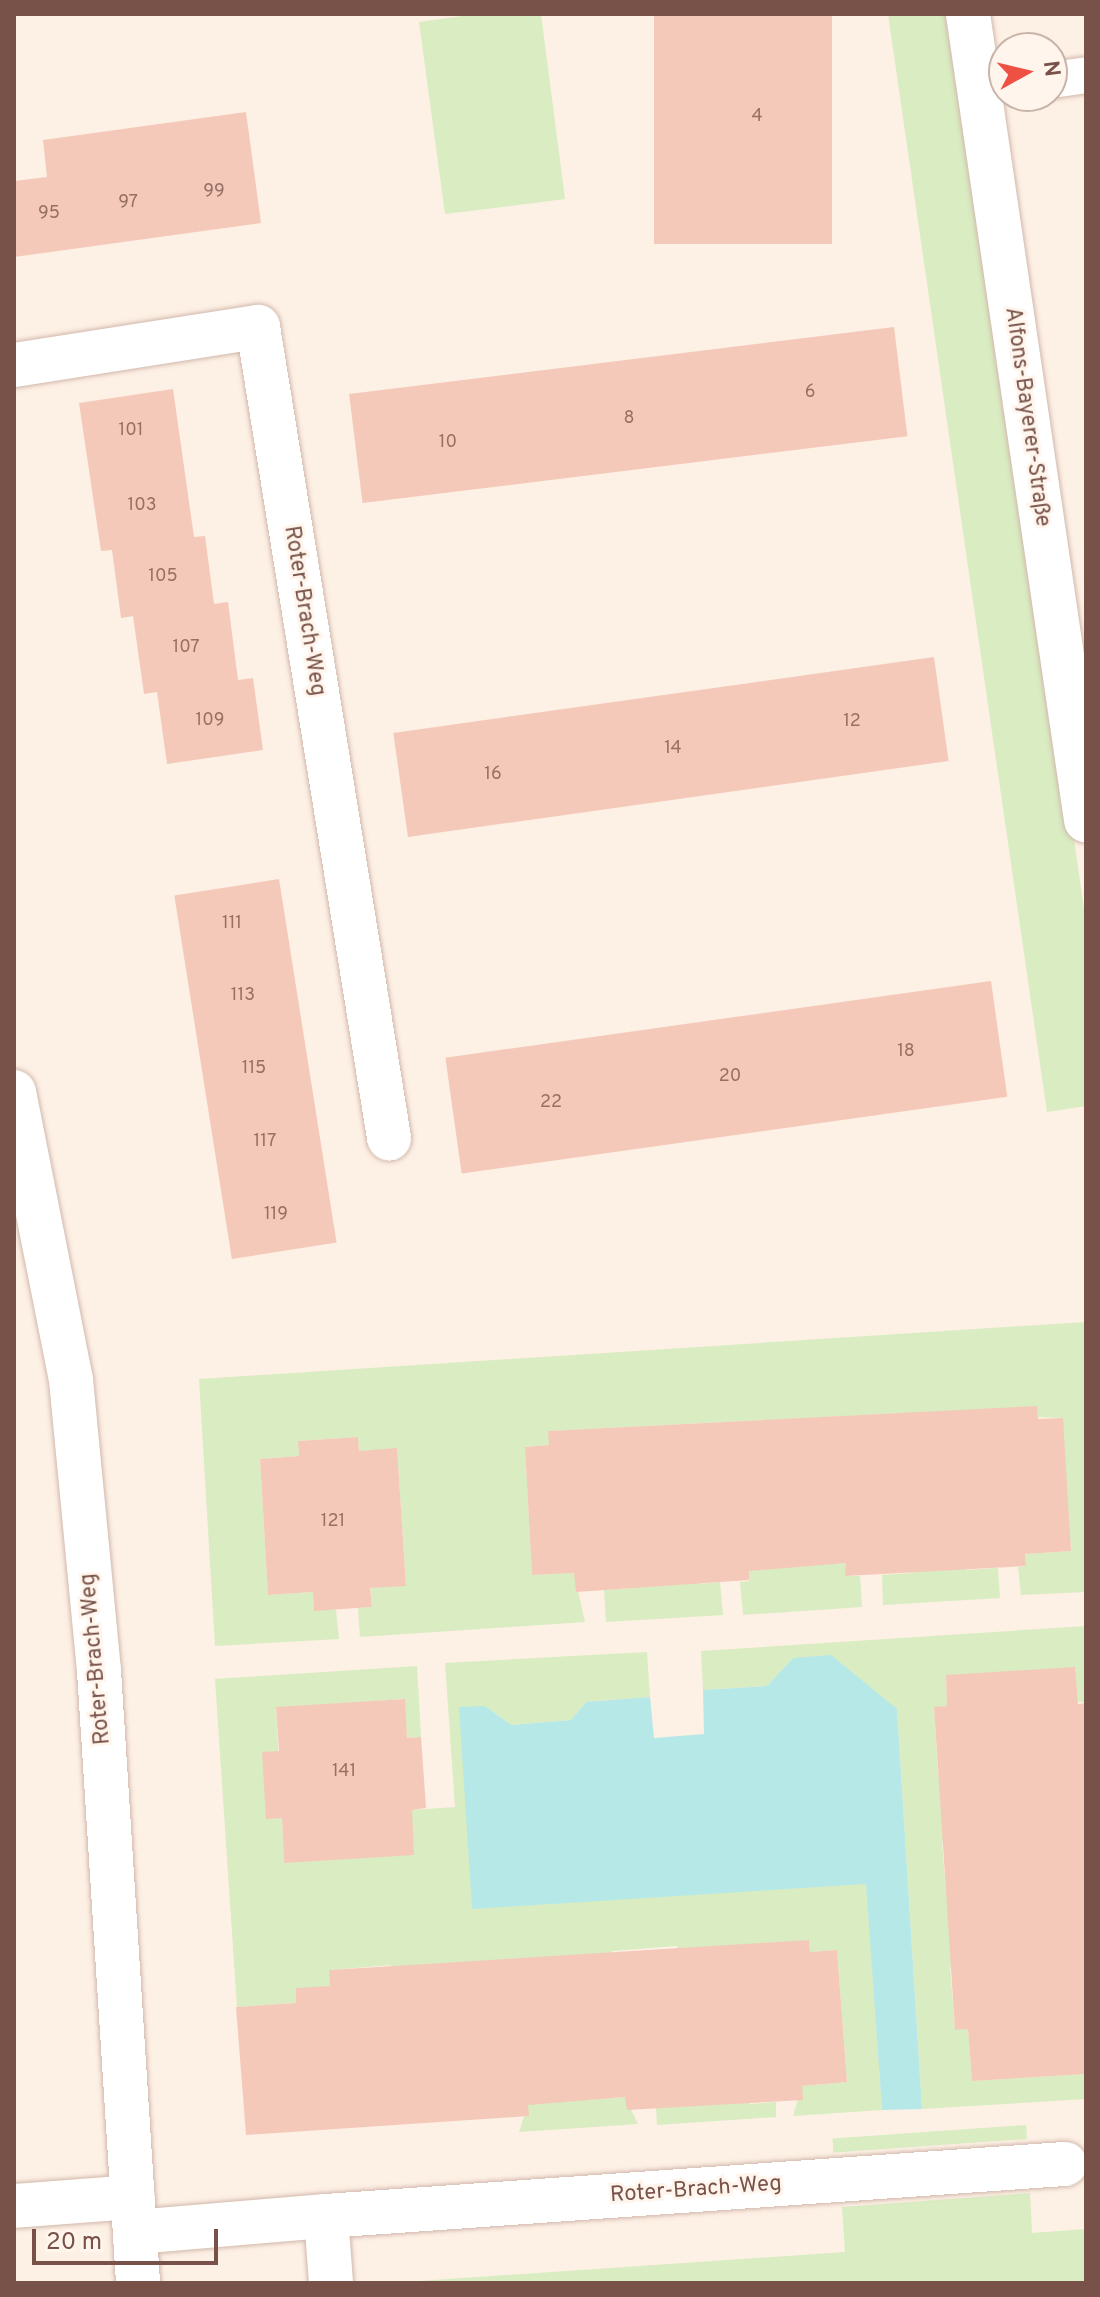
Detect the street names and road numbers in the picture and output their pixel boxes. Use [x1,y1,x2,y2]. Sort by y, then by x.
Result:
street label: Alfons-Bayerer-Straße [999,306,1055,528]
street label: Roter-Brach-Weg [278,524,330,698]
street label: Roter-Brach-Weg [75,1572,117,1746]
street label: Roter-Brach-Weg [609,2171,783,2209]

